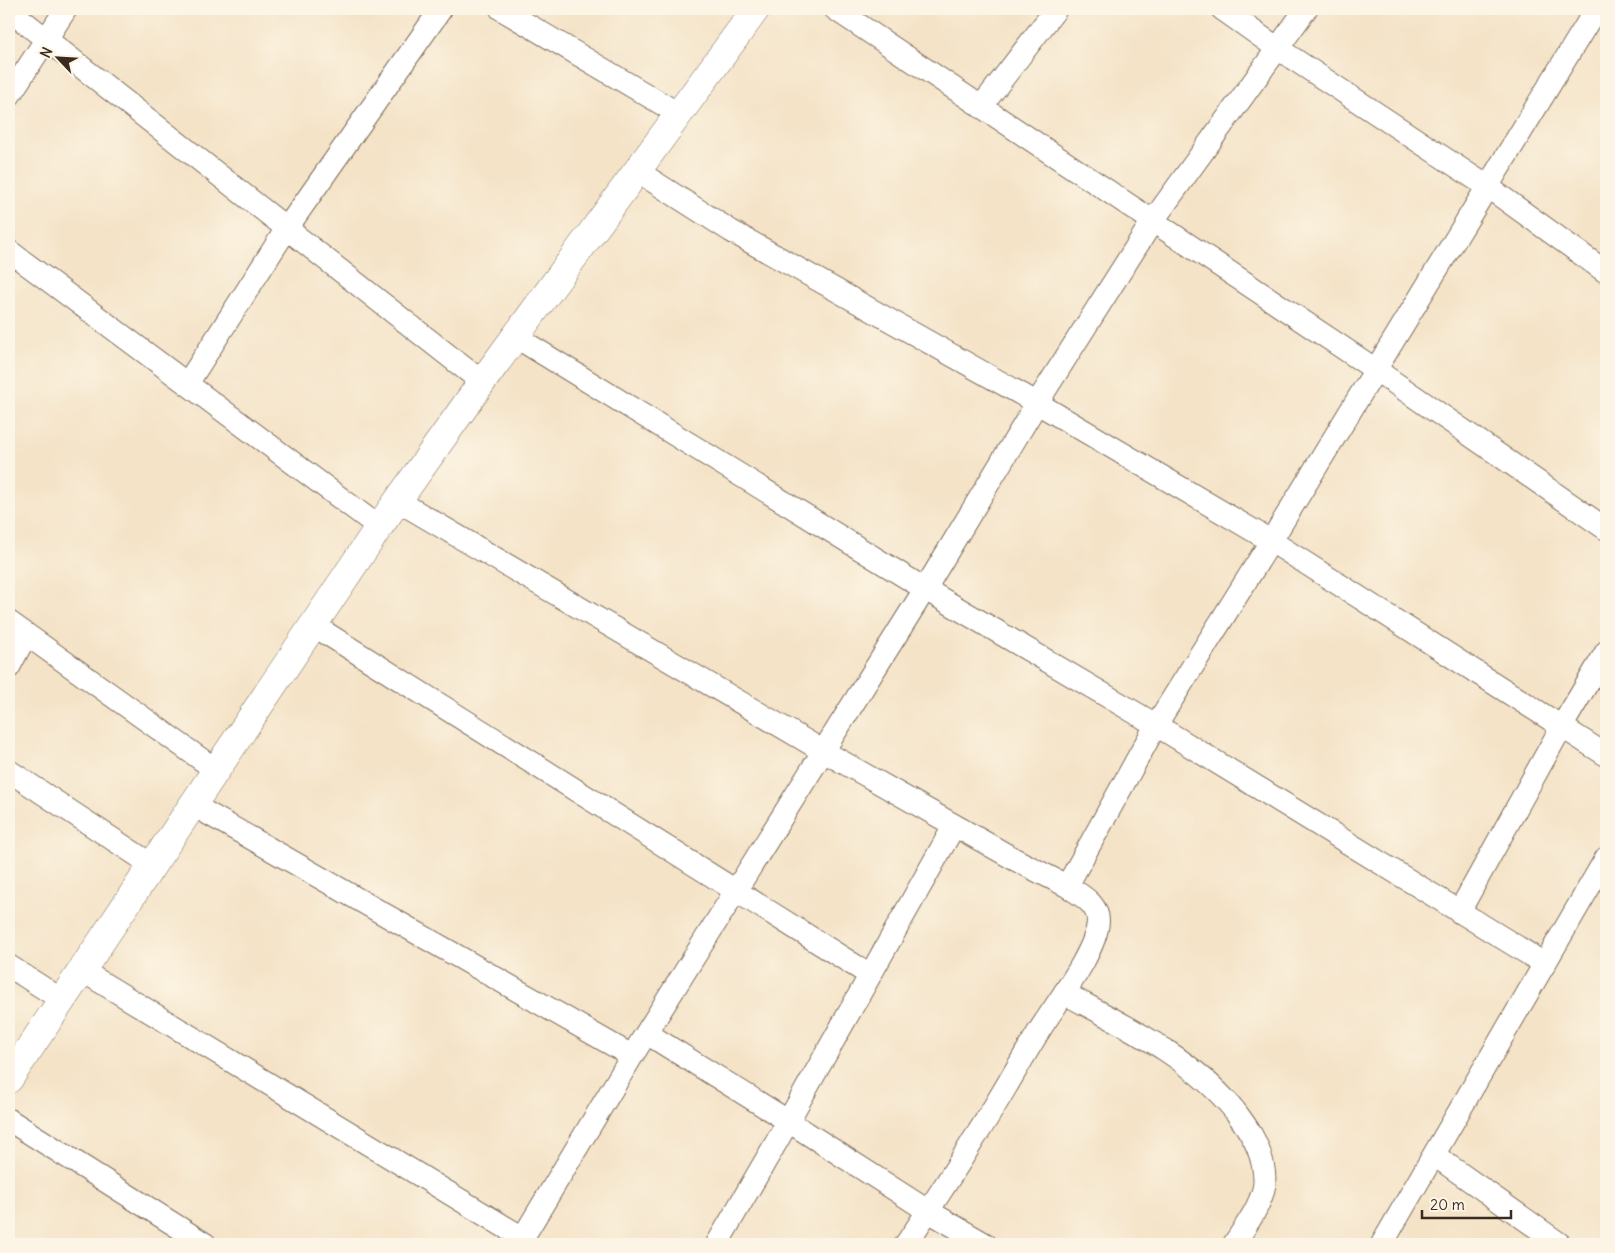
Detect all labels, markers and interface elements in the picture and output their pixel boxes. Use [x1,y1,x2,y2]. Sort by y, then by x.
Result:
north arrow [32,32,82,82]
text: N [36,44,56,61]
scale bar [1422,1188,1511,1220]
text: 20 m [1430,1195,1465,1214]

